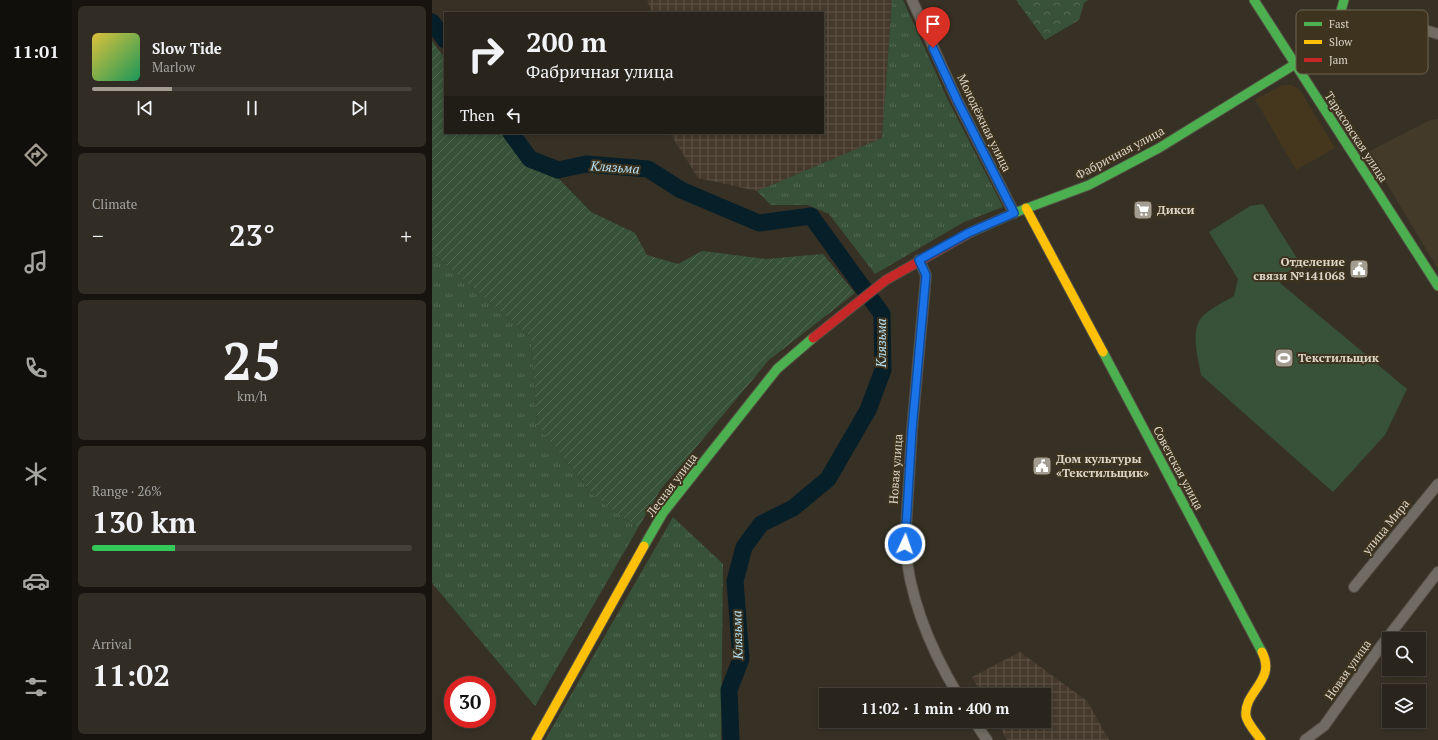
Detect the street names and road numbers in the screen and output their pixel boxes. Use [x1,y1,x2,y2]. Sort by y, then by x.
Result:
street label: Молодёжная улица [954,72,1015,174]
street label: Тарасовская улица [1322,89,1391,185]
street label: Фабричная улица [1073,123,1167,182]
street label: Советская улица [1150,423,1207,512]
street label: Новая улица [886,433,905,504]
street label: Лесная улица [642,450,700,520]
street label: улица Мира [1358,496,1412,558]
street label: Новая улица [1321,637,1374,703]

